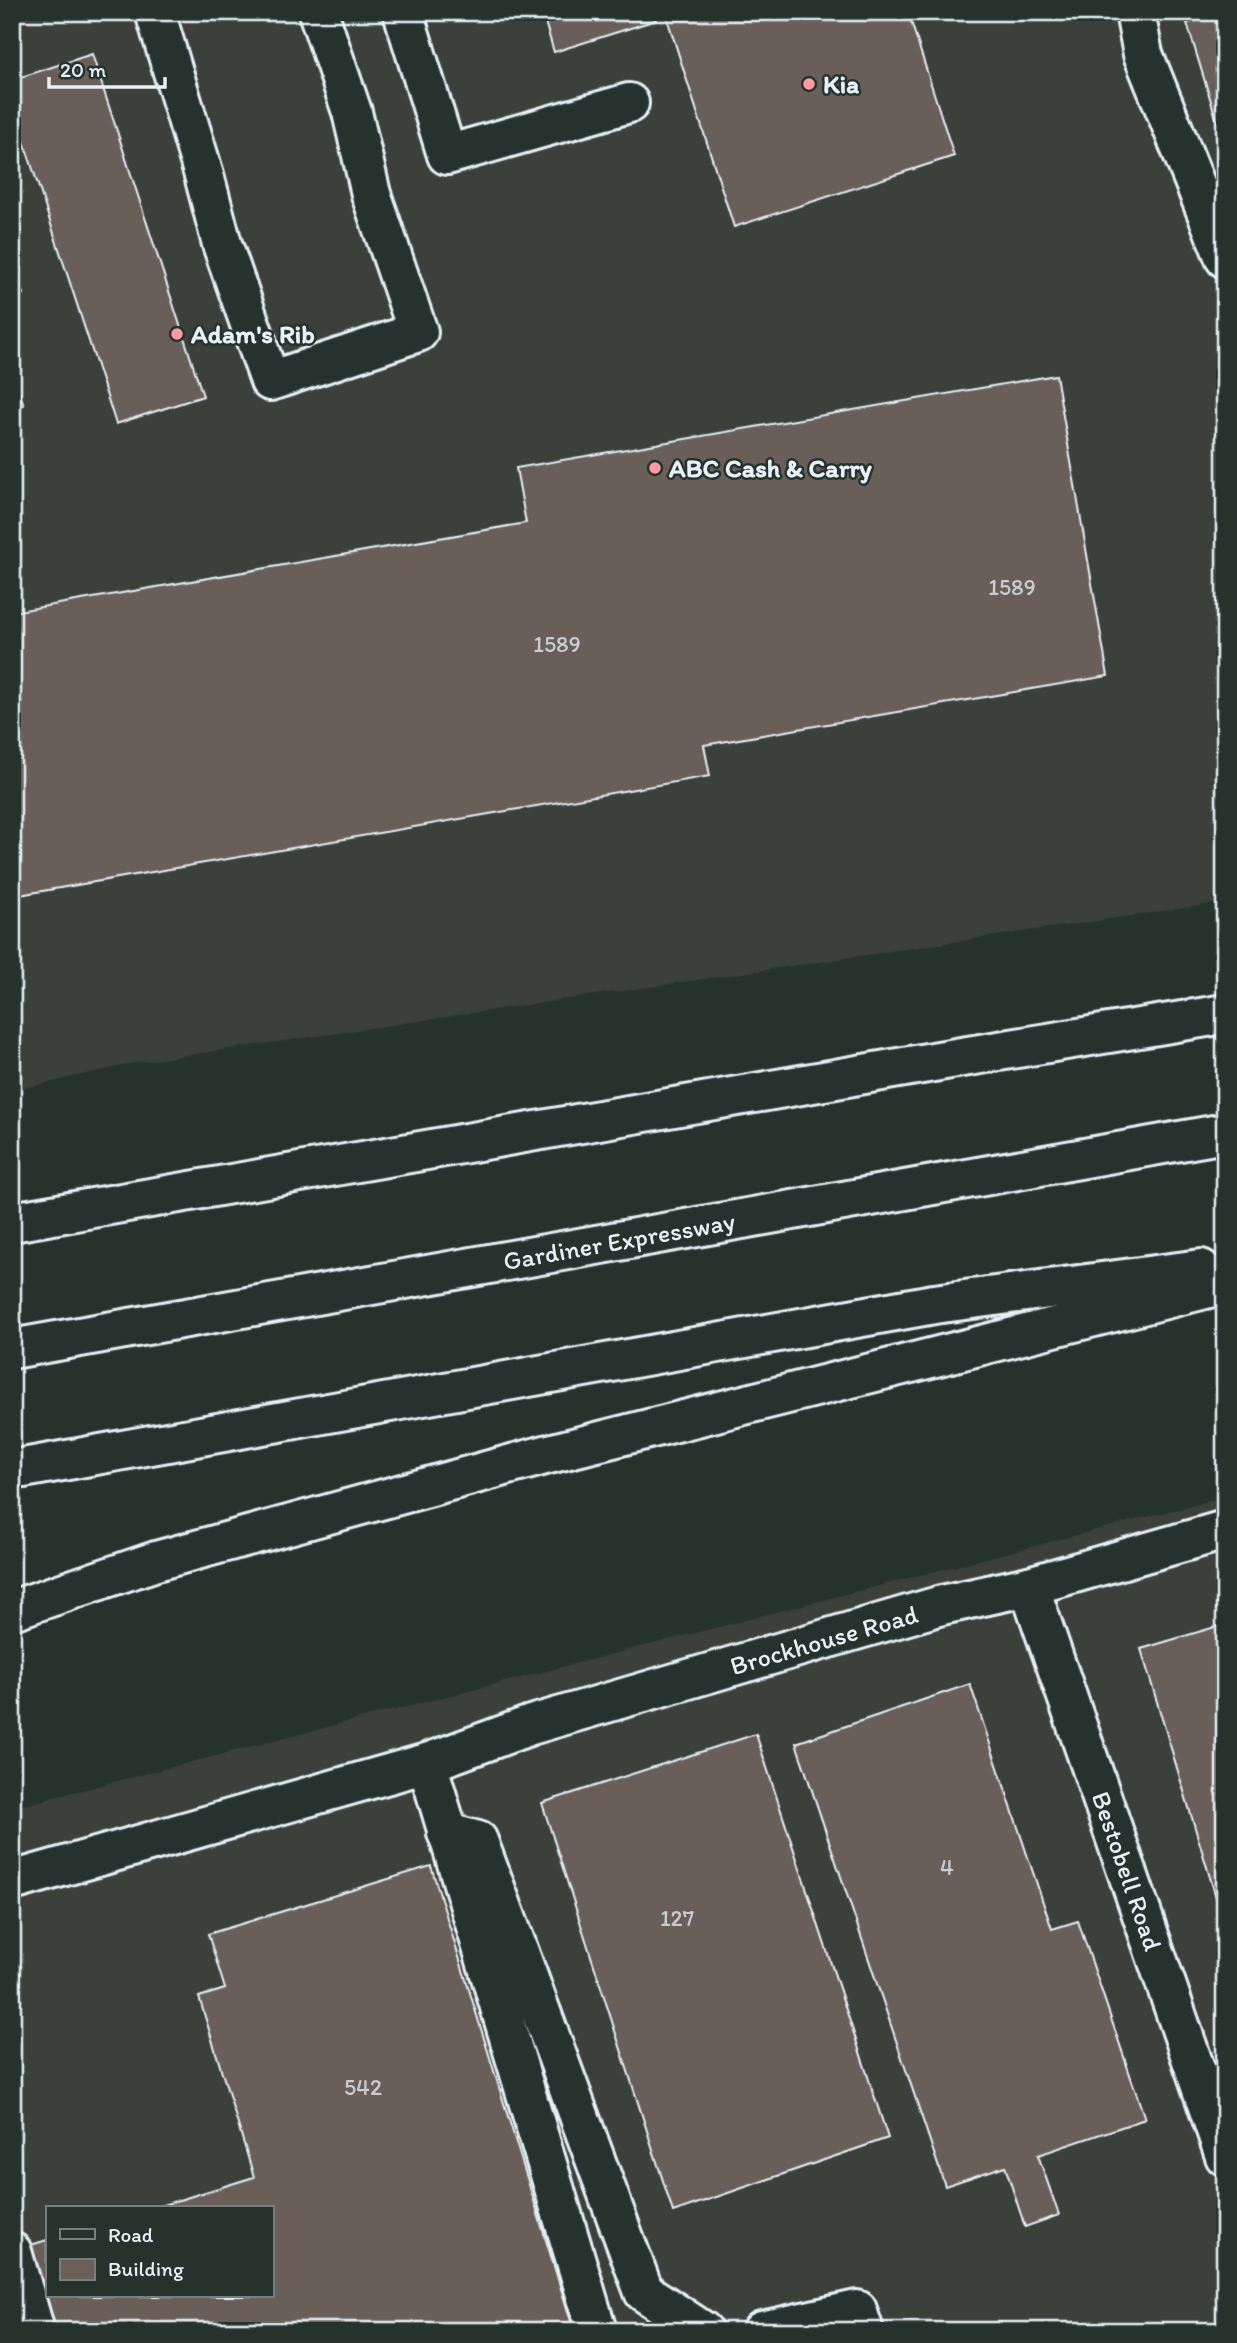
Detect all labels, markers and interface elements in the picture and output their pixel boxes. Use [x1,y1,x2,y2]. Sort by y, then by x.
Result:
scale bar [49,46,164,90]
text: 20 m [60,57,107,82]
place label: Kia [823,68,859,100]
marker: Kia [801,76,817,92]
place label: Adam's Rib [190,318,315,350]
marker: Adam's Rib [169,326,185,342]
place label: ABC Cash & Carry [668,452,873,484]
marker: ABC Cash & Carry [647,460,663,476]
house number: 1589 [988,573,1036,601]
house number: 1589 [533,630,581,658]
street label: Gardiner Expressway [501,1205,737,1277]
street label: Brockhouse Road [726,1598,922,1682]
street label: Bestobell Road [1085,1787,1169,1955]
house number: 4 [940,1853,954,1881]
house number: 127 [660,1904,694,1932]
house number: 542 [344,2073,382,2101]
legend [46,2206,273,2298]
text: Road [108,2222,154,2247]
text: Building [108,2256,184,2281]

